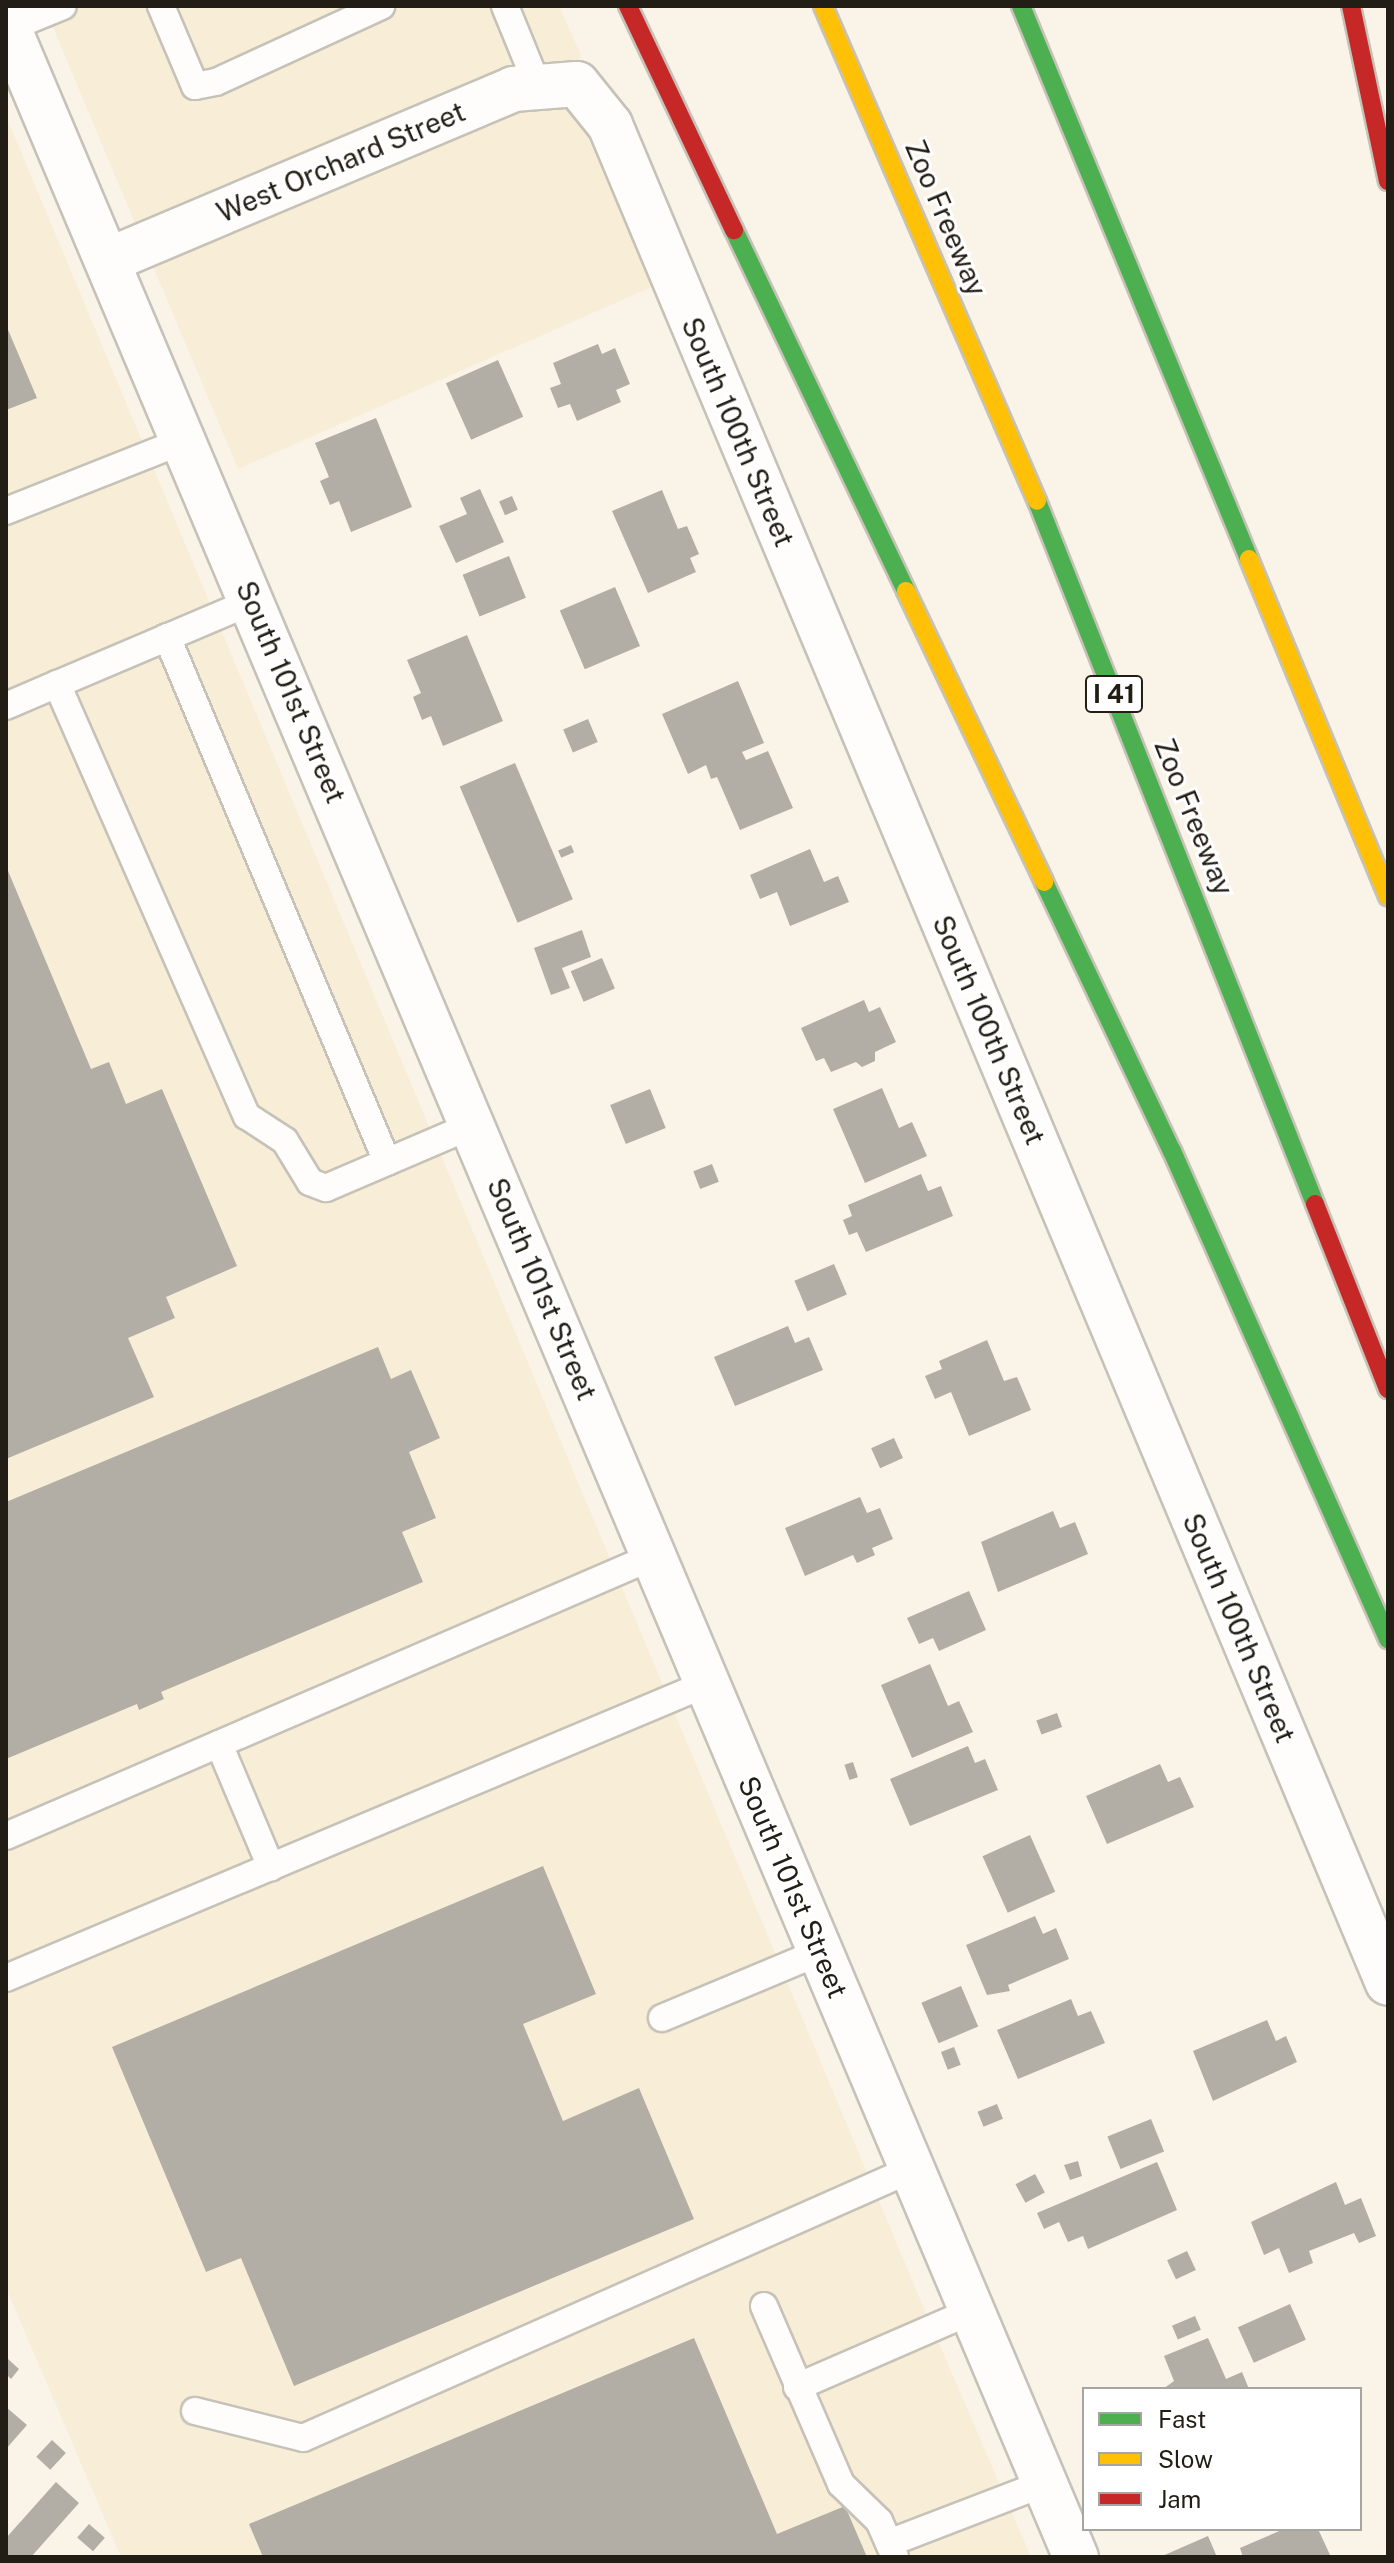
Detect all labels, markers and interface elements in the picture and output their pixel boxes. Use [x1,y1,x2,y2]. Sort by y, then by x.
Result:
street label: West Orchard Street [212,94,470,230]
street label: Zoo Freeway [898,135,994,301]
street label: South 100th Street [675,312,801,552]
street label: South 101st Street [229,576,353,808]
road number: I 41 [1084,672,1144,716]
street label: Zoo Freeway [1147,734,1241,900]
street label: South 100th Street [926,910,1052,1150]
street label: South 101st Street [480,1173,604,1405]
street label: South 100th Street [1176,1508,1302,1748]
street label: South 101st Street [731,1771,855,2003]
legend [1082,2387,1362,2531]
text: Fast [1158,2405,1206,2433]
text: Slow [1158,2445,1213,2473]
text: Jam [1158,2485,1201,2513]

